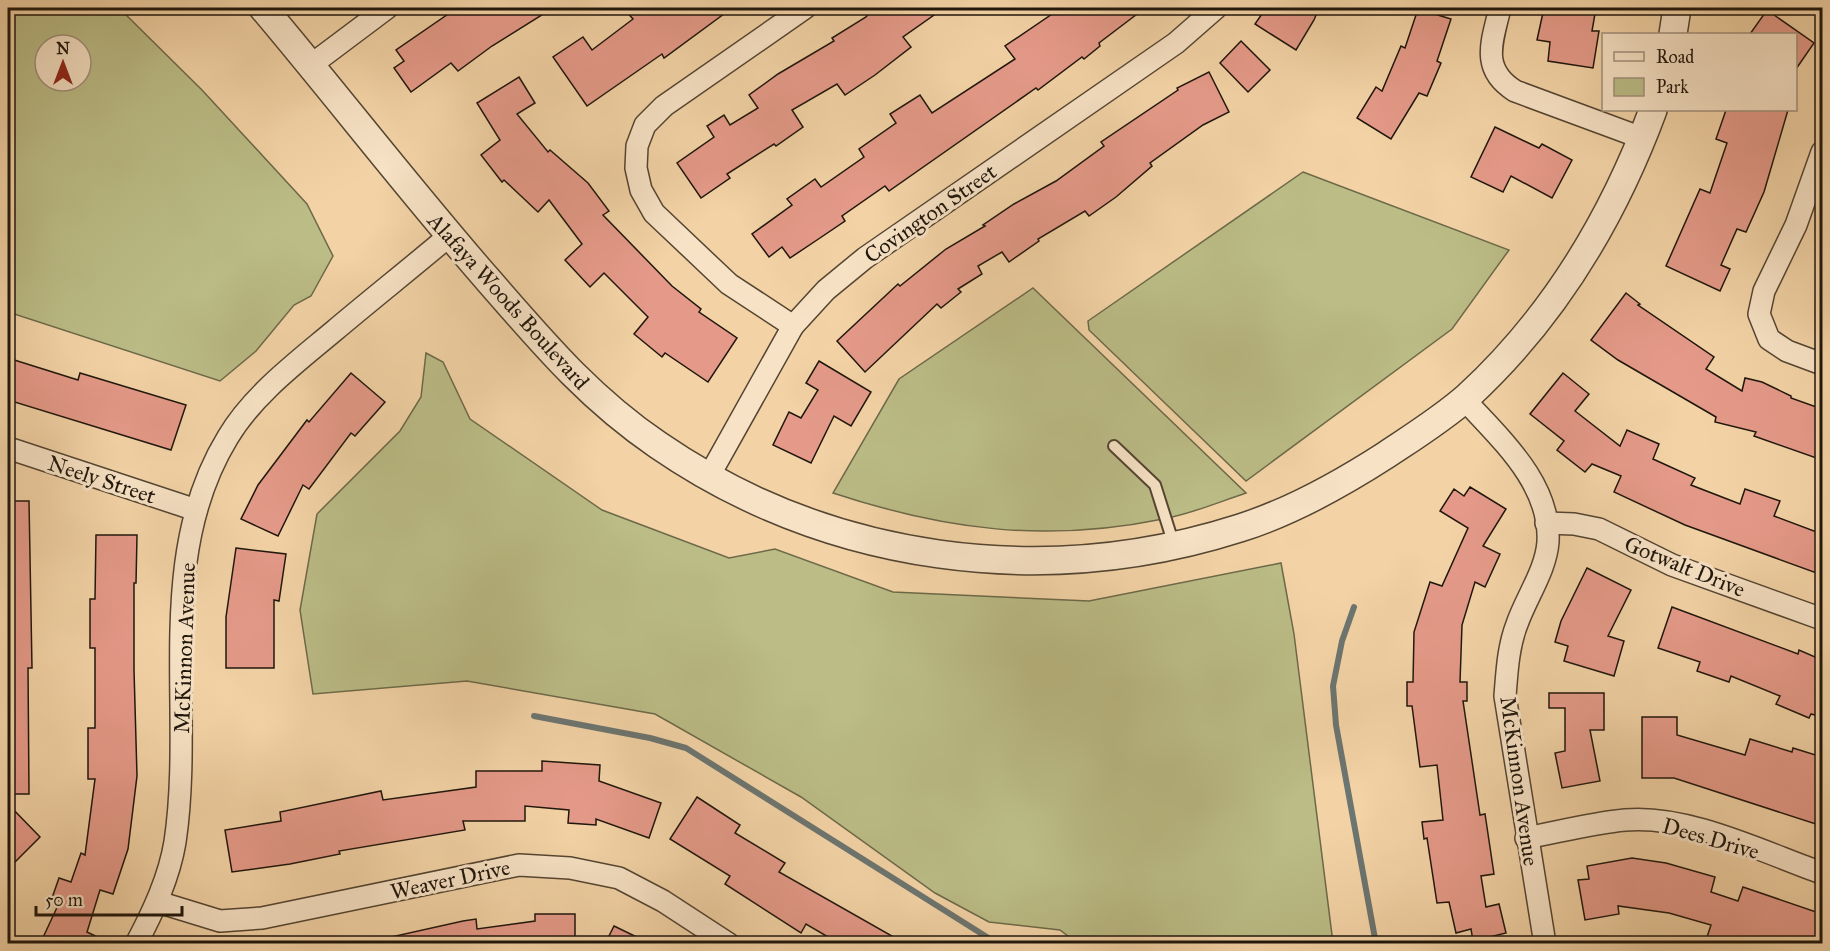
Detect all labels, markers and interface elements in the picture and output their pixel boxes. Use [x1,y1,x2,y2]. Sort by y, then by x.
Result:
north arrow [33,33,93,93]
legend [1602,33,1797,111]
text: N [56,39,70,58]
text: Road [1656,46,1694,68]
text: Park [1656,76,1689,98]
street label: Covington Street [859,158,1002,269]
street label: Alafaya Woods Boulevard [421,207,595,395]
street label: Neely Street [44,449,159,510]
street label: Gotwalt Drive [1620,530,1749,603]
street label: McKinnon Avenue [168,562,201,734]
street label: McKinnon Avenue [1494,695,1545,868]
street label: Dees Drive [1659,812,1762,865]
street label: Weaver Drive [388,854,512,905]
scale bar [36,879,182,917]
text: 50 m [45,889,83,911]

